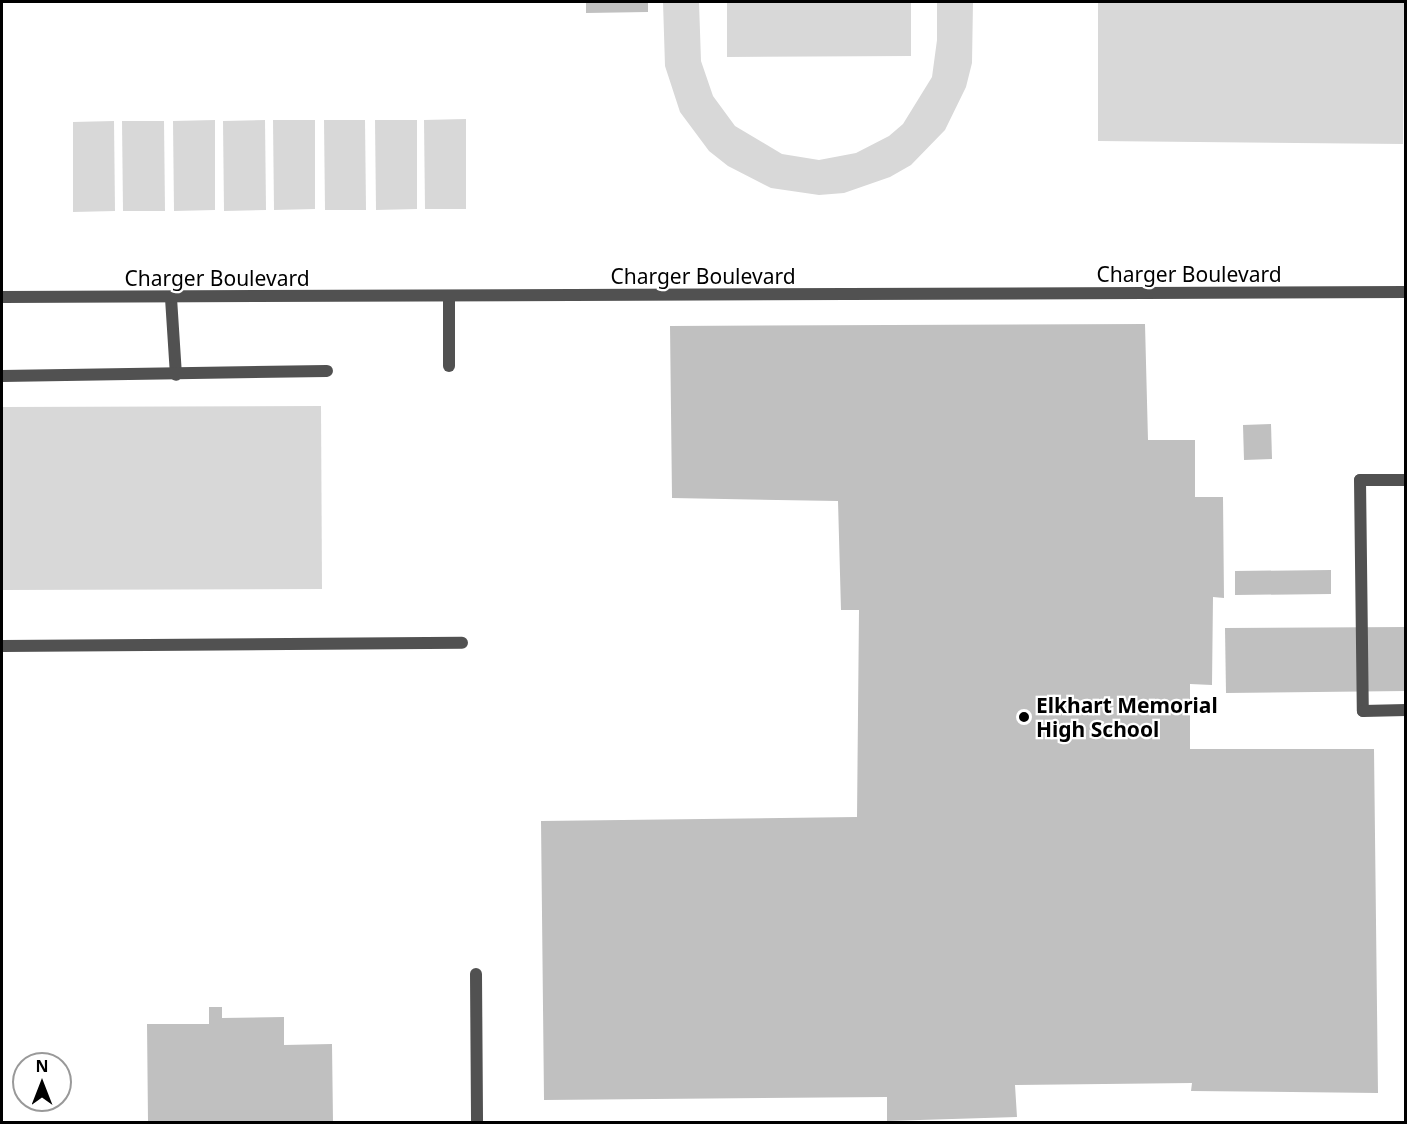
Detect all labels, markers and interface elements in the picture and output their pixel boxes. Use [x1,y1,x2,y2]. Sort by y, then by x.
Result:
street label: Charger Boulevard [1096,261,1282,287]
street label: Charger Boulevard [610,263,796,289]
street label: Charger Boulevard [124,265,310,291]
place label: Elkhart Memorial High School [1036,692,1218,742]
marker: Elkhart Memorial High School [1017,710,1031,724]
north arrow [12,1052,72,1112]
text: N [35,1055,49,1077]

